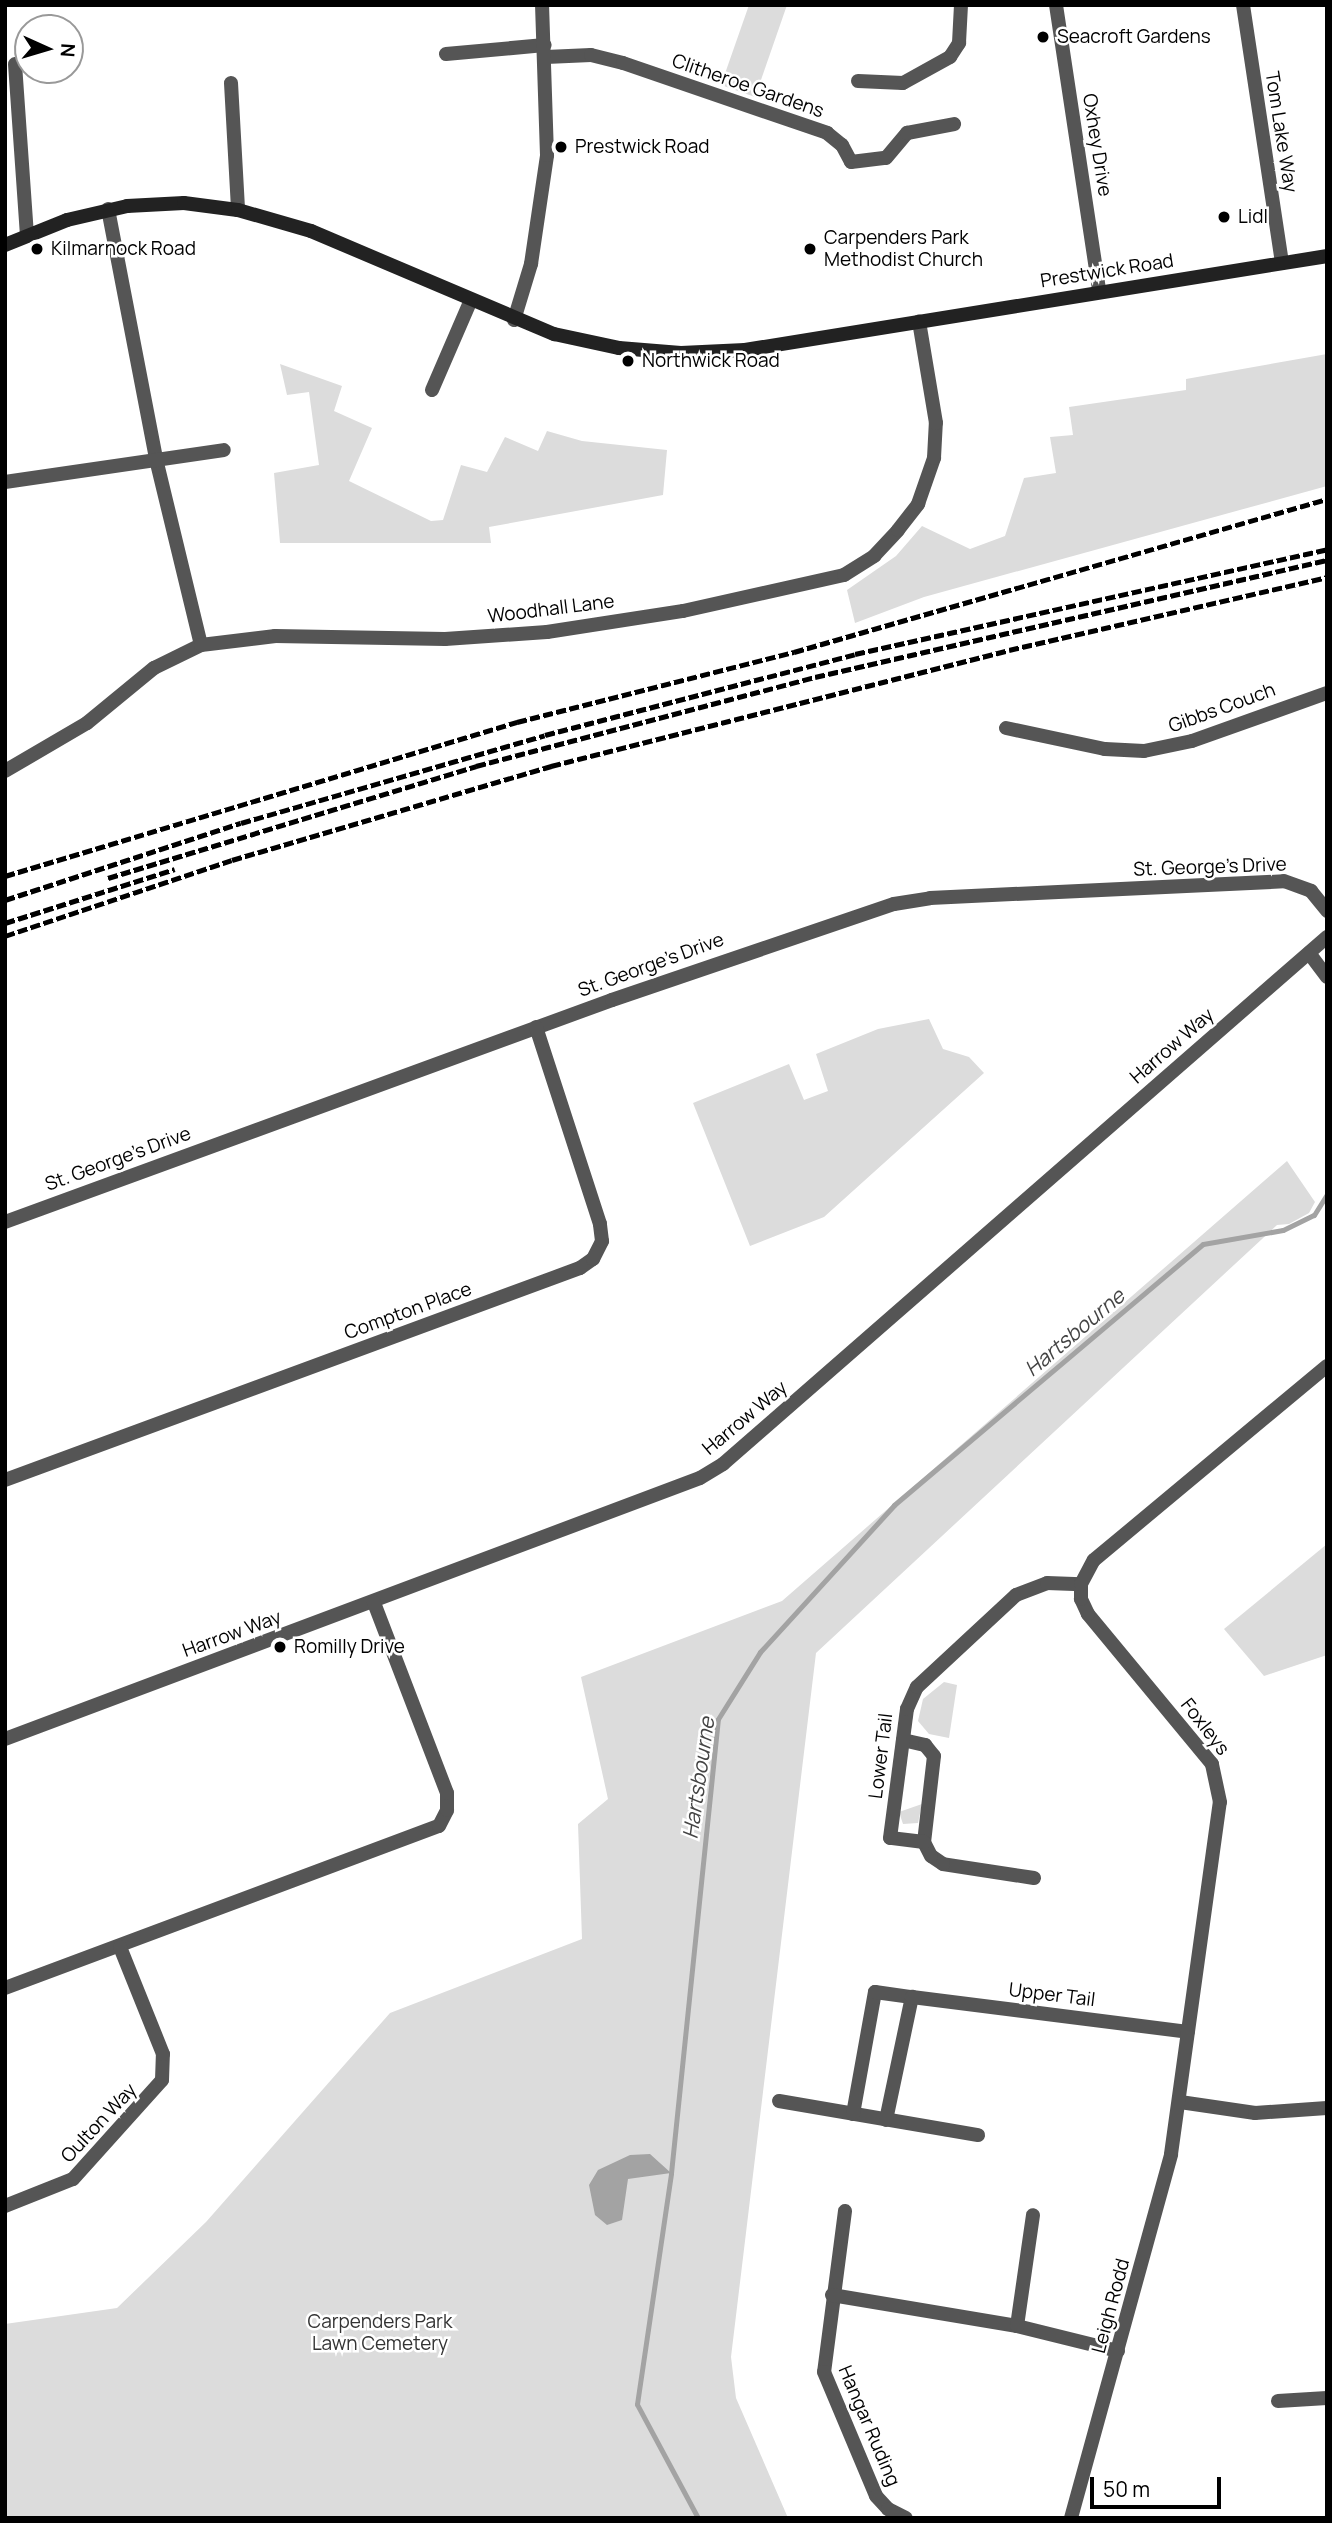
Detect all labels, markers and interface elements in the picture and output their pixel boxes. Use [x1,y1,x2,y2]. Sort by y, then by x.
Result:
north arrow [14,14,84,84]
place label: Seacroft Gardens [1057,26,1211,48]
marker: Seacroft Gardens [1035,29,1051,45]
text: N [55,43,81,58]
street label: Clitheroe Gardens [669,49,827,123]
street label: Tom Lake Way [1260,70,1302,194]
street label: Oxhey Drive [1078,92,1116,198]
place label: Prestwick Road [575,136,710,158]
marker: Prestwick Road [553,139,569,155]
place label: Lidl [1238,206,1268,228]
marker: Lidl [1216,209,1232,225]
place label: Carpenders Park Methodist Church [824,227,983,271]
place label: Kilmarnock Road [51,238,196,260]
marker: Kilmarnock Road [29,241,45,257]
marker: Carpenders Park Methodist Church [802,241,818,257]
street label: Prestwick Road [1039,249,1175,293]
place label: Northwick Road [642,350,780,372]
marker: Northwick Road [620,353,636,369]
street label: Woodhall Lane [486,590,616,628]
street label: Gibbs Couch [1166,678,1278,738]
street label: St. George's Drive [1133,853,1287,881]
street label: St. George's Drive [575,928,727,1002]
street label: Harrow Way [1126,1004,1218,1088]
street label: St. George's Drive [42,1122,194,1196]
street label: Compton Place [341,1277,475,1345]
water label: Hartsbourne [1019,1283,1129,1381]
street label: Harrow Way [698,1376,792,1460]
street label: Harrow Way [180,1606,284,1662]
place label: Romilly Drive [294,1636,405,1658]
marker: Romilly Drive [272,1639,288,1655]
street label: Foxleys [1176,1694,1234,1760]
street label: Lower Tail [864,1712,898,1800]
water label: Hartsbourne [677,1716,719,1840]
street label: Upper Tail [1007,1978,1097,2012]
street label: Oulton Way [57,2079,141,2167]
street label: Leigh Rodd [1087,2256,1135,2356]
park label: Carpenders Park Lawn Cemetery [308,2311,452,2355]
street label: Hangar Ruding [833,2362,905,2490]
scale bar [1094,2464,1225,2508]
text: 50 m [1103,2475,1150,2503]

